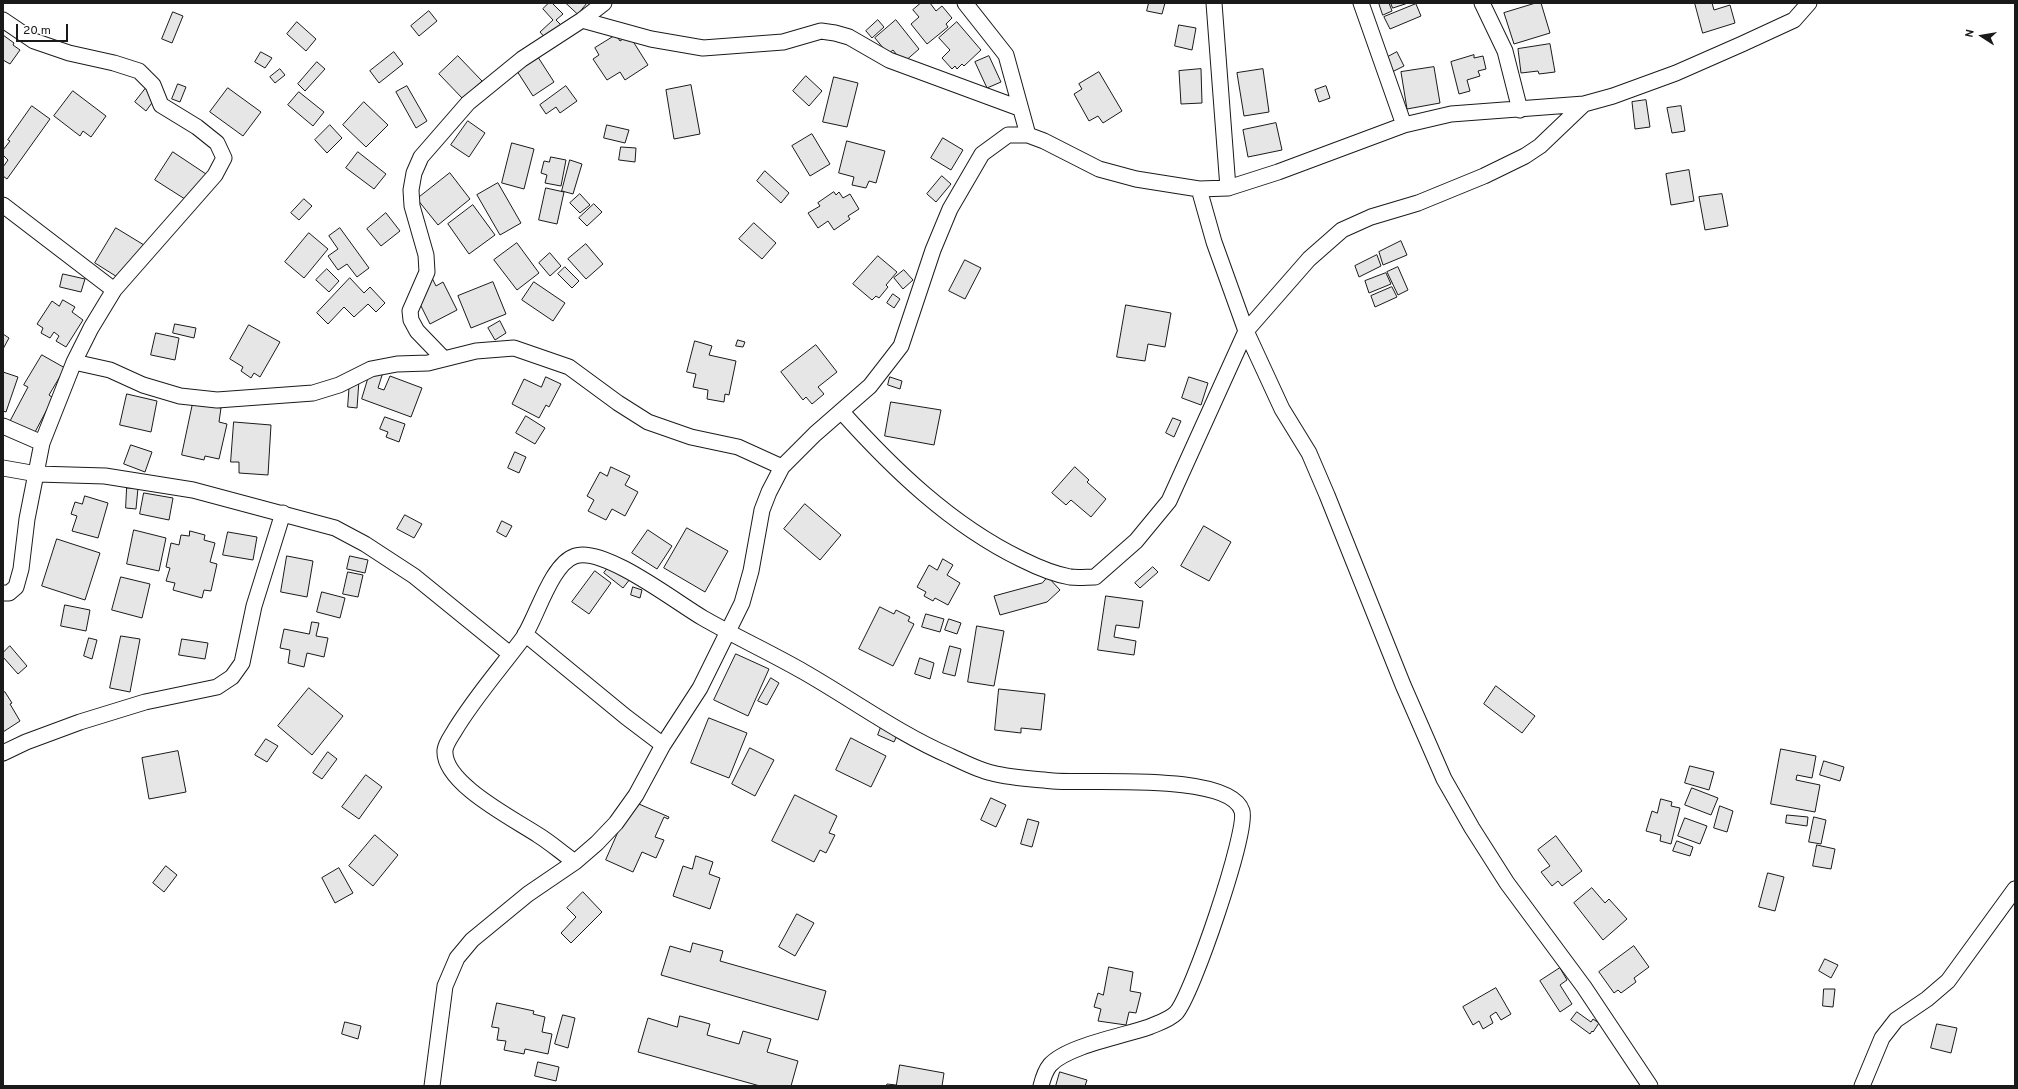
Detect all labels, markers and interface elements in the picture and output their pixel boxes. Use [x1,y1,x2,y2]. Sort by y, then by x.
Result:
scale bar [18,16,70,42]
north arrow [1962,16,2002,56]
text: 20 m [23,23,51,39]
text: N [1963,28,1978,39]

